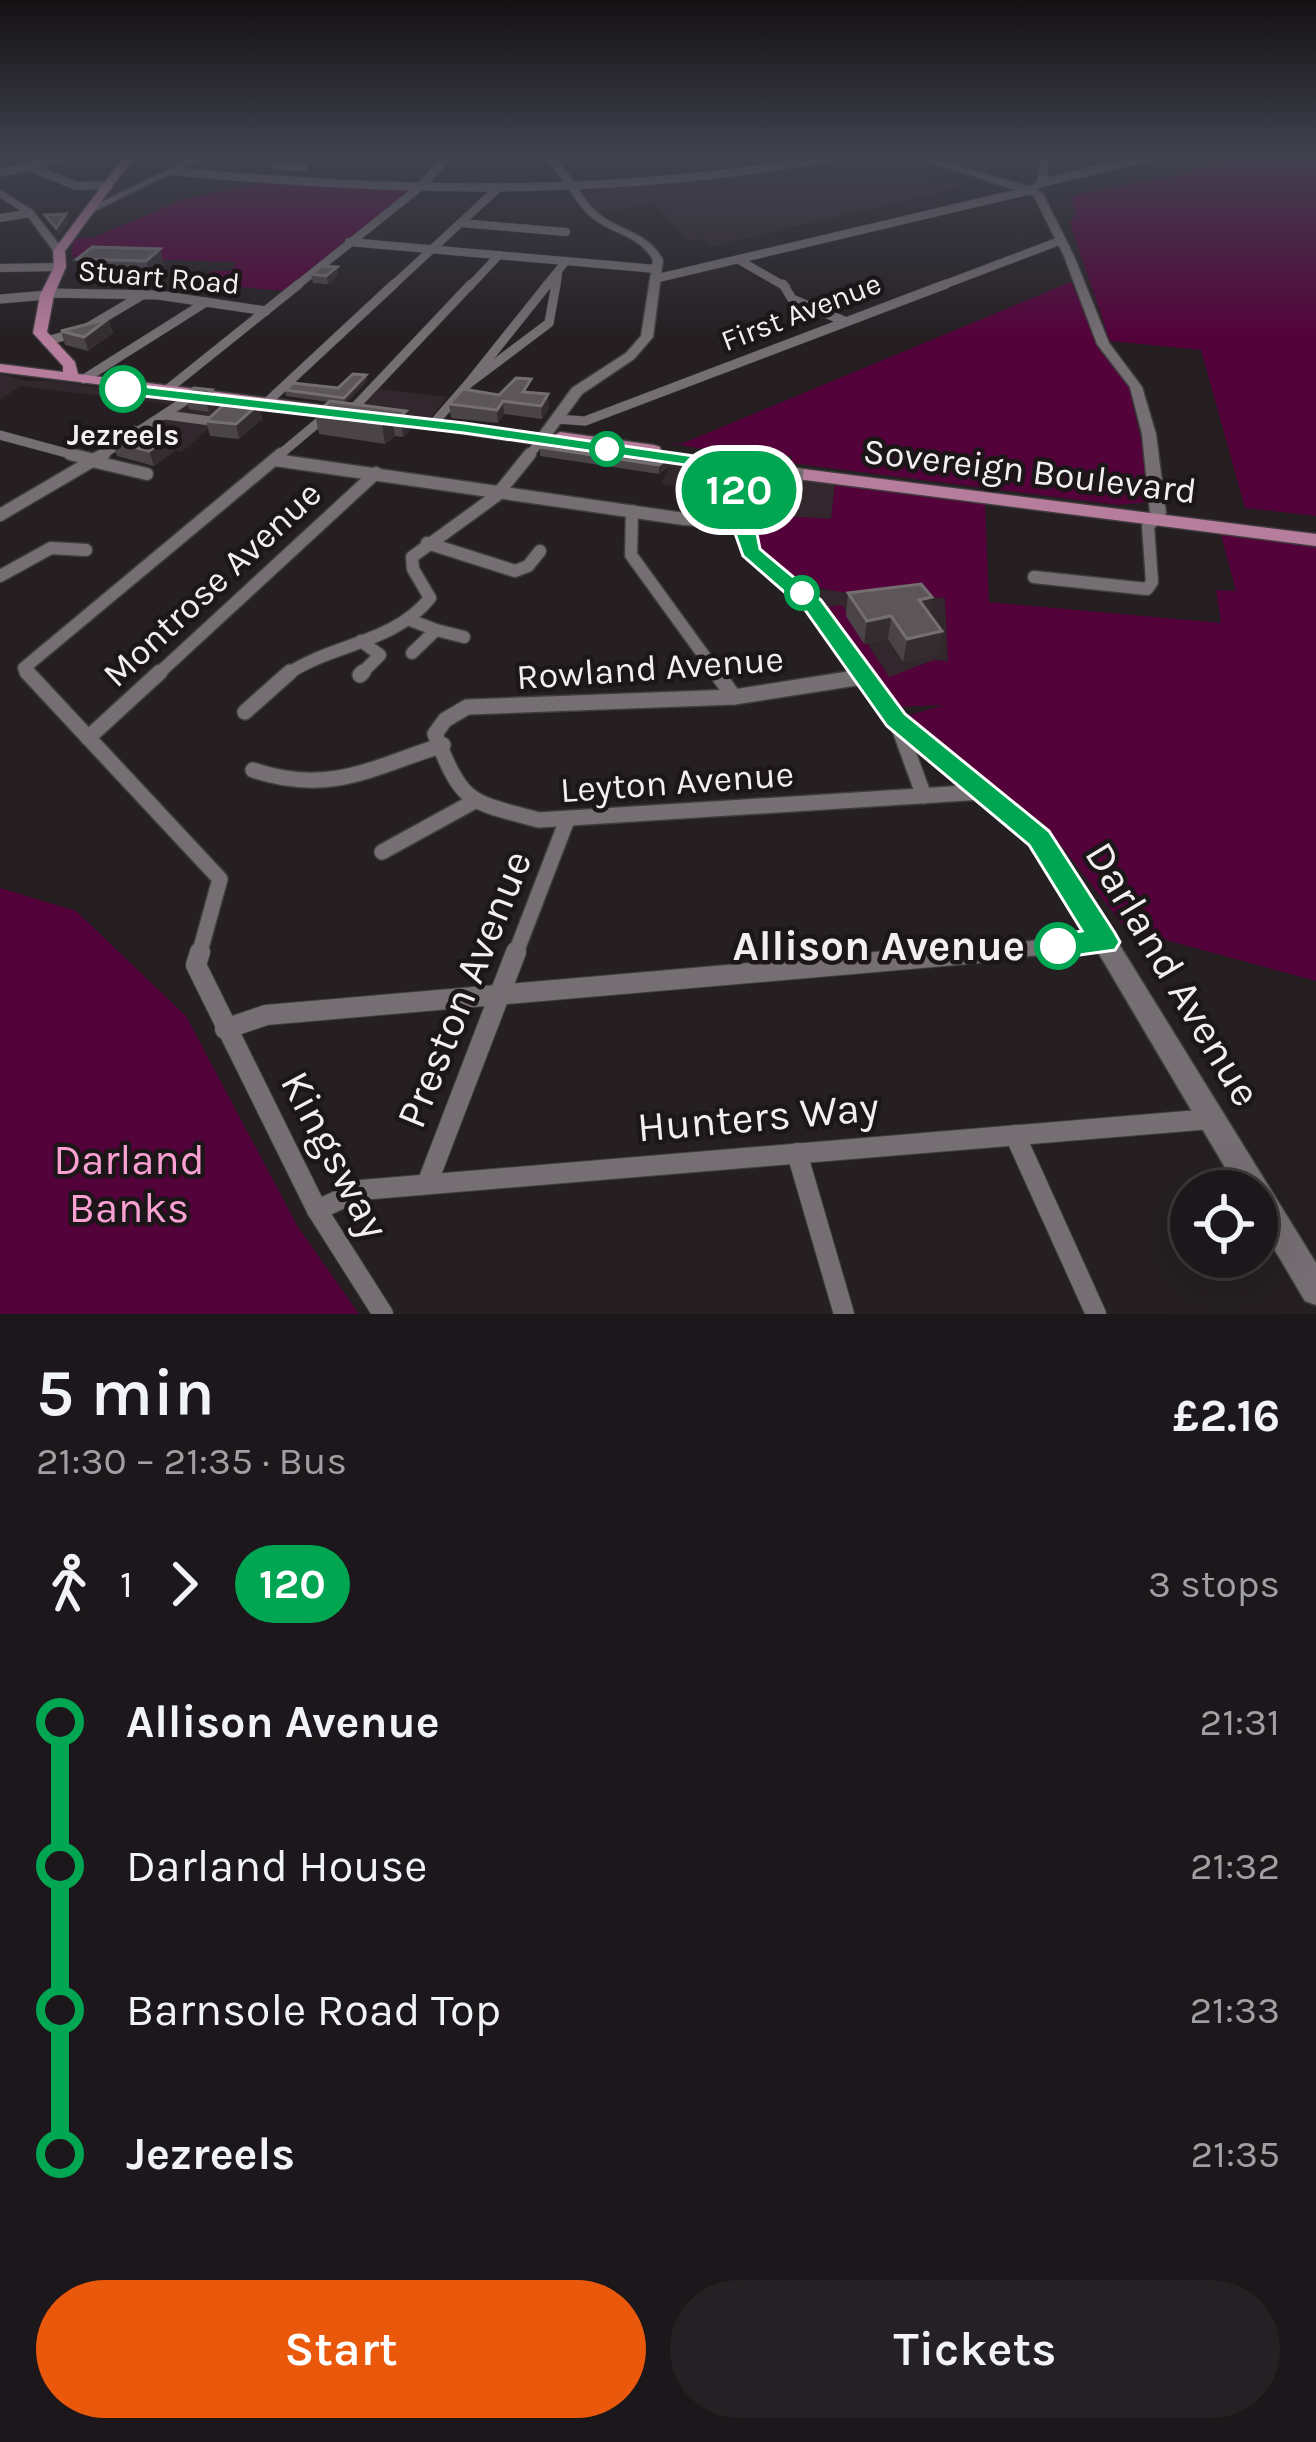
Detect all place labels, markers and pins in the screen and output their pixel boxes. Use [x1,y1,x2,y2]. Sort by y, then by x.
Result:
marker: Jezreels [101,367,145,411]
place label: Jezreels [67,417,179,453]
unlabelled marker [591,433,623,465]
unlabelled marker [786,577,818,609]
place label: Allison Avenue [732,921,1025,971]
marker: Allison Avenue [1036,924,1080,968]

